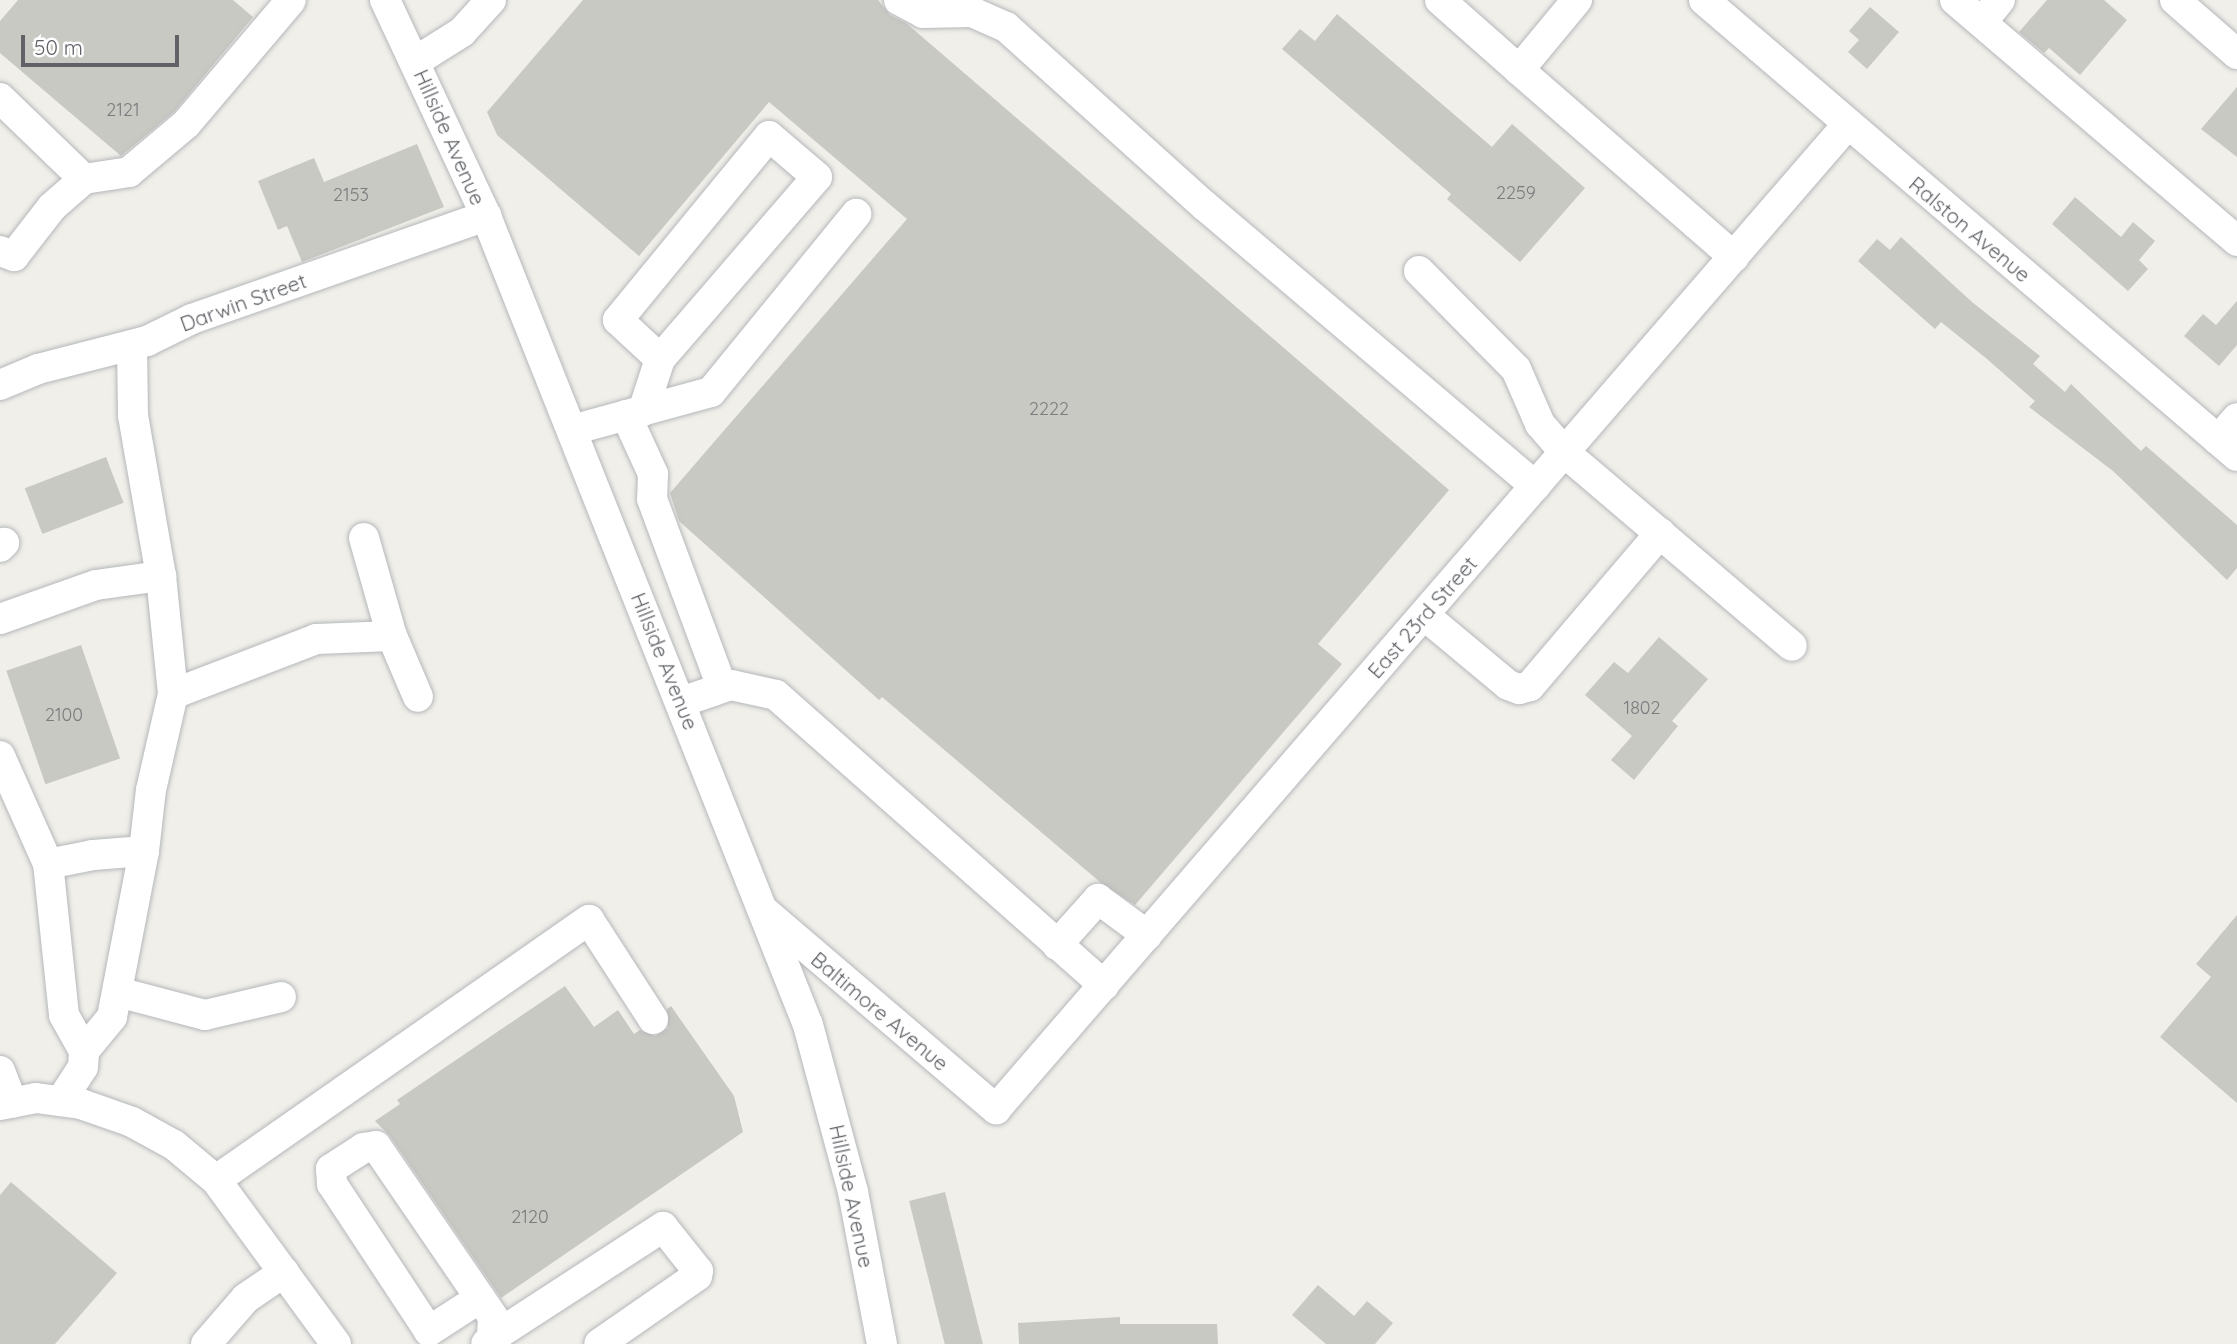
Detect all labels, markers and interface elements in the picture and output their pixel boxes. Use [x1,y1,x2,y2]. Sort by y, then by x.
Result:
scale bar [24,21,182,65]
text: 50 m [34,34,83,60]
street label: Hillside Avenue [409,65,491,209]
house number: 2121 [106,99,140,121]
street label: Ralston Avenue [1904,171,2036,287]
house number: 2259 [1496,182,1536,204]
house number: 2153 [333,184,369,206]
street label: Darwin Street [176,267,310,337]
house number: 2222 [1029,398,1069,420]
street label: East 23rd Street [1362,551,1482,683]
street label: Hillside Avenue [626,589,704,733]
house number: 1802 [1623,697,1661,719]
house number: 2100 [45,704,83,726]
street label: Baltimore Avenue [806,946,954,1076]
street label: Hillside Avenue [825,1122,879,1270]
house number: 2120 [511,1206,549,1228]

